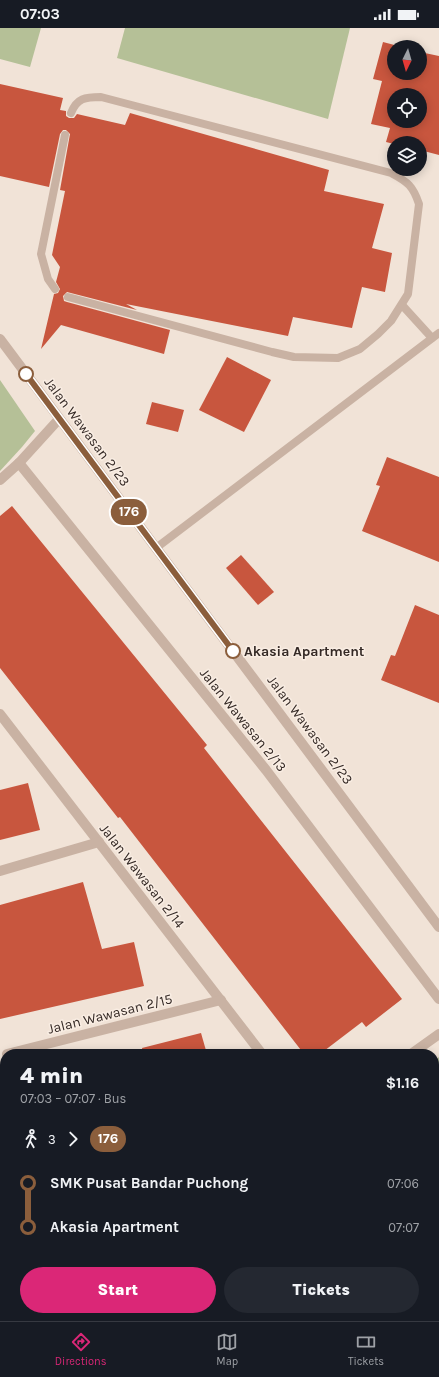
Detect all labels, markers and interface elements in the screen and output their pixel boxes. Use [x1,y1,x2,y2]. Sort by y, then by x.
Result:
text: 07:03 [20,5,60,23]
north arrow [387,40,427,80]
map controls [387,40,427,176]
button: locate [387,88,427,128]
button: layers [387,136,427,176]
unlabelled marker [18,366,34,382]
street label: Jalan Wawasan 2/23 [41,374,133,490]
line badge: 176 [106,499,152,525]
text: 176 [119,503,139,520]
marker: Akasia Apartment [225,643,241,659]
place label: Akasia Apartment [244,643,365,660]
street label: Jalan Wawasan 2/13 [196,665,290,775]
street label: Jalan Wawasan 2/23 [264,672,356,788]
street label: Jalan Wawasan 2/14 [96,820,188,932]
street label: Jalan Wawasan 2/15 [46,990,174,1038]
text: 4 min [20,1063,83,1089]
text: $1.16 [386,1074,419,1092]
text: 07:03 – 07:07 · Bus [20,1091,126,1106]
icon: walk [20,1128,42,1150]
icon: forward [62,1128,84,1150]
text: 176 [98,1130,118,1147]
text: 3 [48,1132,56,1147]
text: SMK Pusat Bandar Puchong [50,1174,248,1192]
text: 07:06 [387,1176,419,1191]
text: Akasia Apartment [50,1218,179,1236]
text: 07:07 [388,1220,419,1235]
button: Start [20,1267,216,1313]
button: Tickets [224,1267,419,1313]
tab: Directions [55,1331,107,1368]
tab: Map [216,1331,238,1368]
tab: Tickets [348,1331,384,1368]

